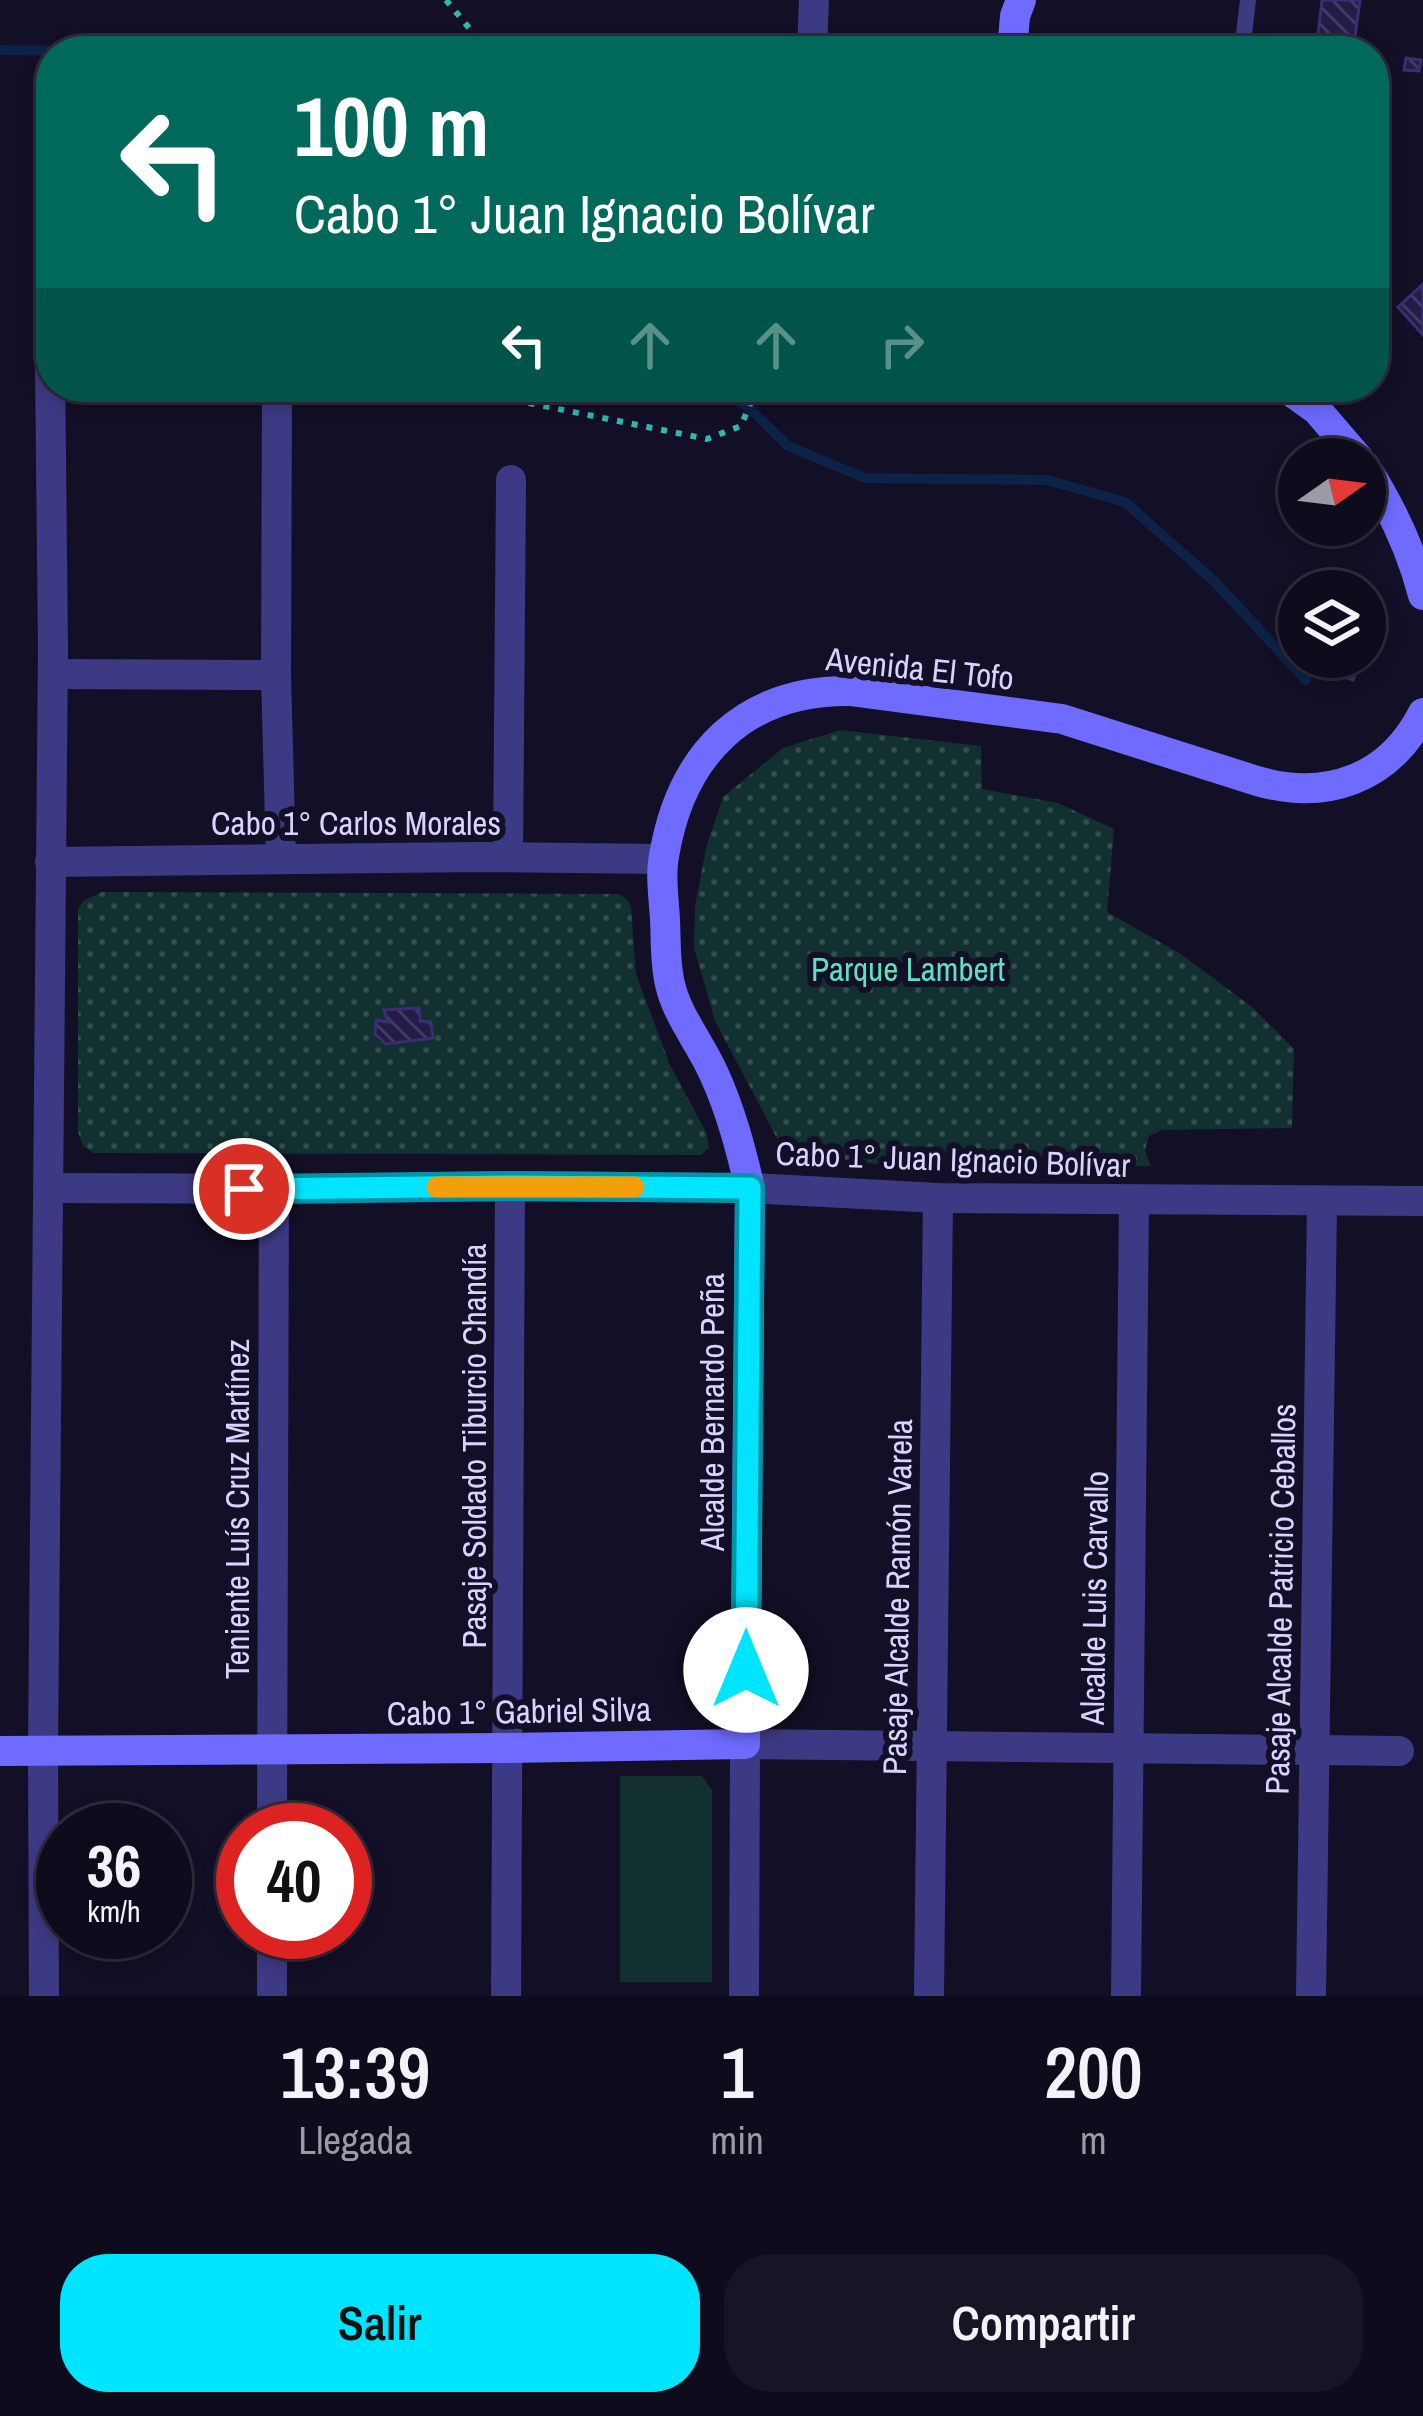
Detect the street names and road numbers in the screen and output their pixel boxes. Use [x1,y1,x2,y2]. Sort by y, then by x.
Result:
street label: Avenida El Tofo [823,636,1016,700]
street label: Cabo 1° Carlos Morales [211,801,501,845]
street label: Cabo 1° Juan Ignacio Bolívar [775,1131,1131,1187]
street label: Pasaje Soldado Tiburcio Chandía [452,1243,496,1649]
street label: Alcalde Bernardo Peña [690,1273,734,1552]
street label: Teniente Luís Cruz Martínez [215,1339,259,1679]
street label: Pasaje Alcalde Patricio Ceballos [1255,1403,1305,1795]
street label: Pasaje Alcalde Ramón Varela [872,1419,922,1775]
street label: Alcalde Luis Carvallo [1070,1471,1118,1726]
street label: Cabo 1° Gabriel Silva [386,1687,652,1735]

